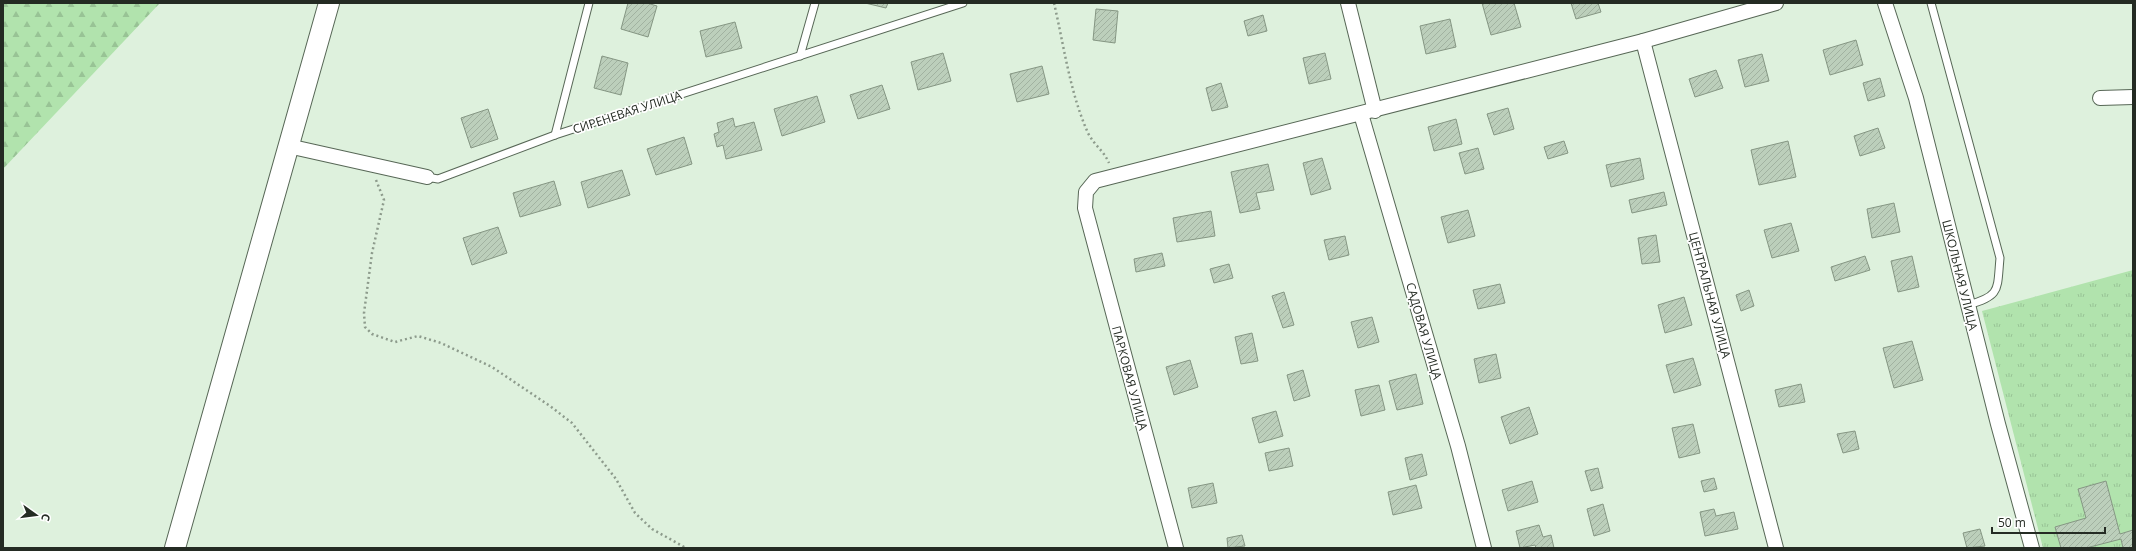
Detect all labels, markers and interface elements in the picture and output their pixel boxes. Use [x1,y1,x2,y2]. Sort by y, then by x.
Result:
street label: СИРЕНЕВАЯ УЛИЦА [570,86,684,138]
street label: ШКОЛЬНАЯ УЛИЦА [1938,218,1982,333]
street label: ЦЕНТРАЛЬНАЯ УЛИЦА [1685,230,1735,361]
street label: САДОВАЯ УЛИЦА [1402,281,1446,382]
street label: ПАРКОВАЯ УЛИЦА [1108,324,1152,433]
north arrow [16,495,56,535]
scale bar [1992,509,2105,535]
text: С [38,512,54,523]
text: 50 m [1998,514,2026,531]

